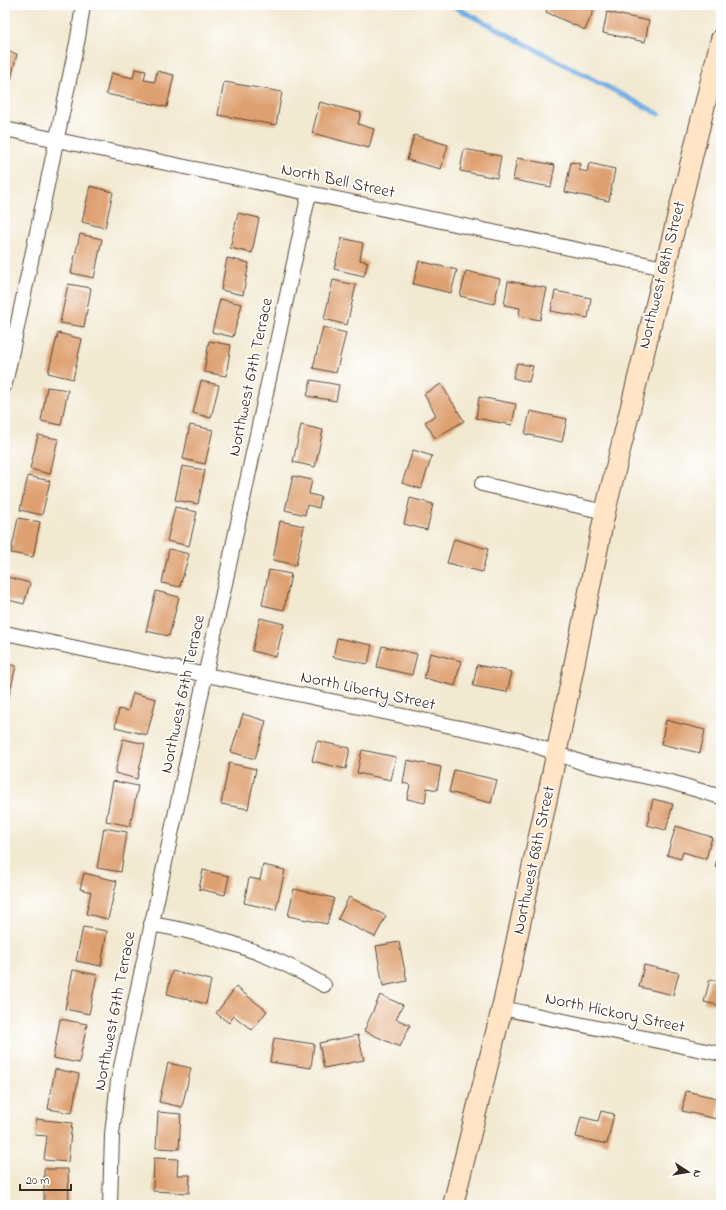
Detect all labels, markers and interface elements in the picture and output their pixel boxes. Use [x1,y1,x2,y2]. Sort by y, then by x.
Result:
street label: North Bell Street [279,157,397,205]
street label: Northwest 68th Street [632,198,693,352]
street label: Northwest 67th Terrace [222,295,280,459]
street label: Northwest 67th Terrace [154,612,212,776]
street label: North Liberty Street [298,665,438,719]
street label: Northwest 68th Street [506,783,562,937]
street label: Northwest 67th Terrace [87,929,143,1093]
street label: North Hickory Street [543,986,687,1041]
north arrow [668,1152,708,1192]
scale bar [20,1166,71,1192]
text: N [688,1169,705,1179]
text: 20 m [26,1172,49,1190]

